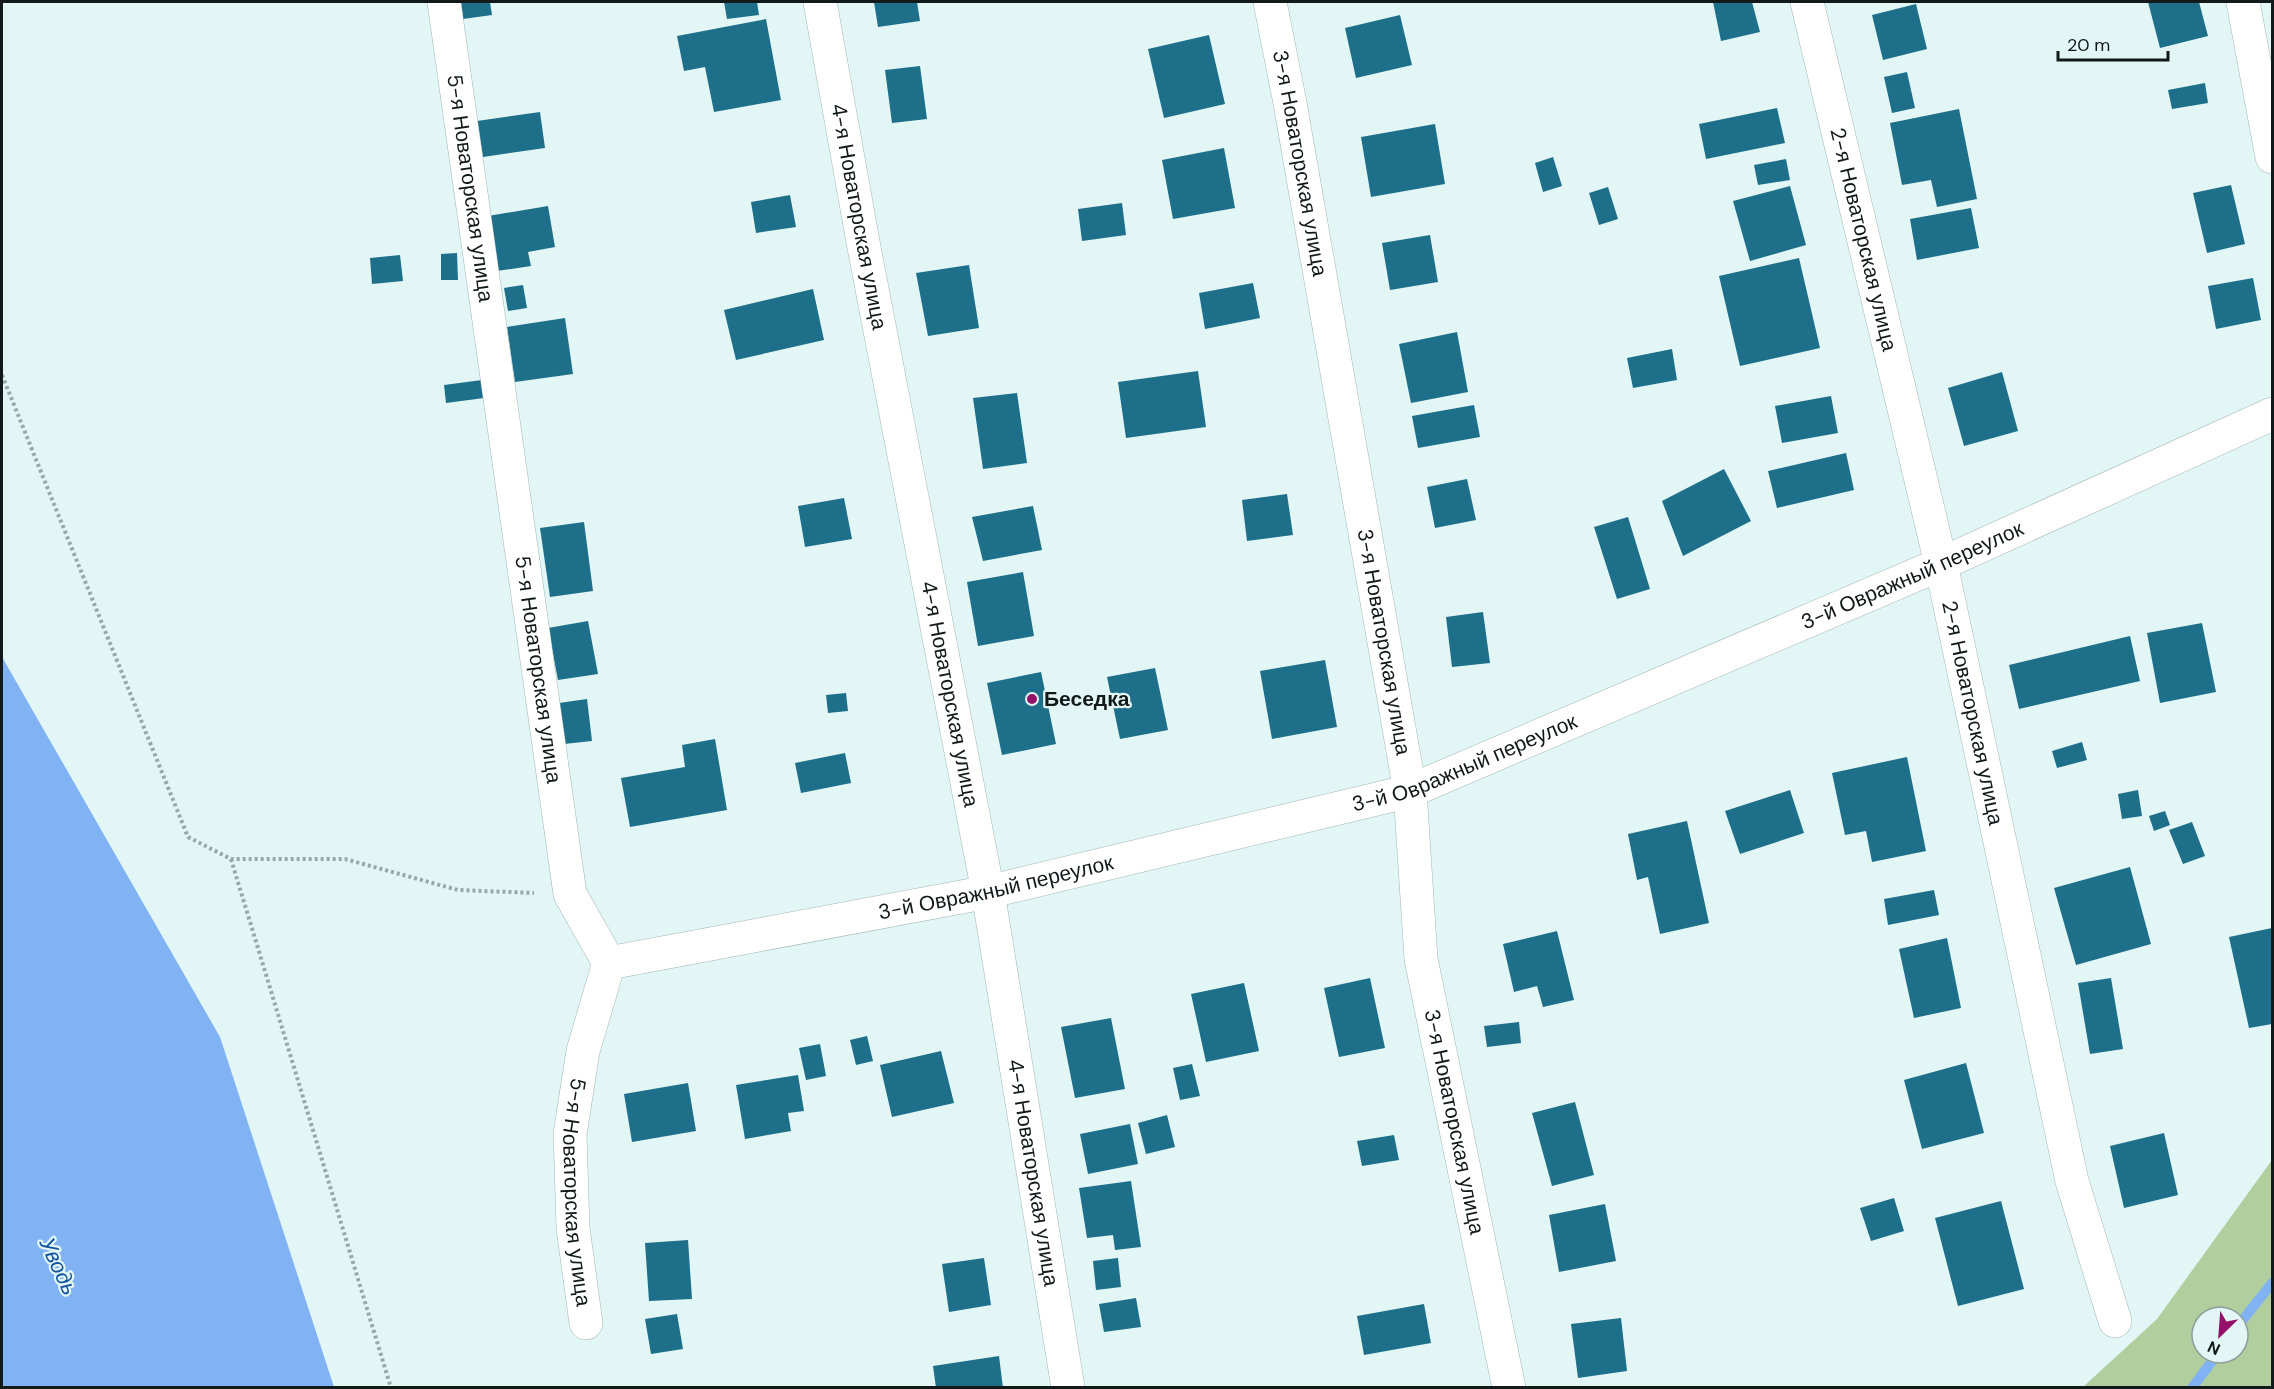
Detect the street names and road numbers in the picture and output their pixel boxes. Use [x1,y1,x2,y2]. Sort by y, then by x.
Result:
street label: 3-я Новаторская улица [1266,48,1334,279]
street label: 5-я Новаторская улица [440,73,500,304]
street label: 4-я Новаторская улица [824,101,894,332]
street label: 2-я Новаторская улица [1823,125,1904,354]
street label: 3-й Овражный переулок [1797,514,2028,636]
street label: 3-я Новаторская улица [1351,527,1418,757]
street label: 5-я Новаторская улица [508,554,568,785]
street label: 4-я Новаторская улица [914,579,985,810]
street label: 2-я Новаторская улица [1935,598,2010,828]
street label: 3-й Овражный переулок [1349,707,1582,818]
street label: 3-й Овражный переулок [876,848,1117,926]
street label: 3-я Новаторская улица [1418,1007,1491,1237]
street label: 4-я Новаторская улица [1001,1057,1065,1288]
street label: 5-я Новаторская улица [556,1076,598,1308]

